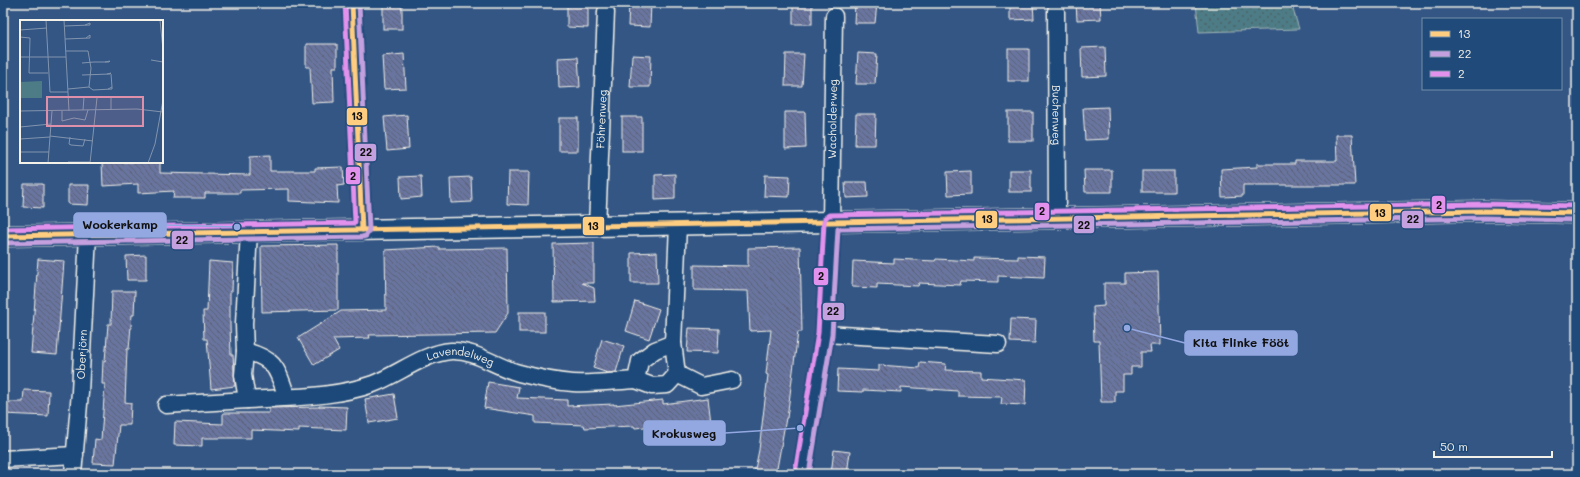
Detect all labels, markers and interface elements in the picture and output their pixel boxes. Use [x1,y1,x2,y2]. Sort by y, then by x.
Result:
legend [1422,18,1562,90]
inset map [20,20,163,163]
text: 13 [1458,25,1470,41]
text: 22 [1458,45,1471,61]
text: 2 [1458,65,1465,81]
street label: Wacholderweg [824,79,840,159]
street label: Buchenweg [1049,85,1065,145]
street label: Föhrenweg [592,89,610,149]
line badge: 13 [346,107,368,126]
text: 13 [351,108,363,123]
line badge: 22 [354,143,377,162]
text: 22 [360,144,372,159]
line badge: 2 [345,166,361,185]
text: 2 [350,168,356,183]
line badge: 2 [1431,195,1446,214]
text: 2 [1436,197,1442,212]
line badge: 2 [1034,202,1050,221]
text: 2 [1039,203,1045,218]
line badge: 13 [1369,203,1392,222]
text: 13 [1374,205,1386,220]
line badge: 13 [975,210,998,229]
line badge: 22 [1401,210,1424,229]
text: 13 [981,211,993,226]
text: 22 [1407,211,1419,226]
callout: Wookerkamp [74,213,166,237]
line badge: 22 [1073,215,1095,234]
text: Wookerkamp [82,216,158,232]
line badge: 13 [582,216,605,236]
text: 22 [1078,217,1090,232]
text: 13 [587,218,599,233]
line badge: 22 [171,230,194,250]
text: 22 [176,232,188,247]
line badge: 2 [813,267,829,286]
text: 2 [818,268,824,283]
line badge: 22 [822,302,845,321]
text: 22 [827,303,839,318]
street label: Oberjörn [73,329,90,380]
callout: Kita Flinke Fööt [1185,331,1297,355]
text: Kita Flinke Fööt [1193,334,1289,350]
street label: Lavendelweg [424,343,497,369]
callout: Krokusweg [644,421,725,445]
text: Krokusweg [652,425,716,441]
scale bar [1434,433,1552,459]
text: 50 m [1440,438,1468,454]

